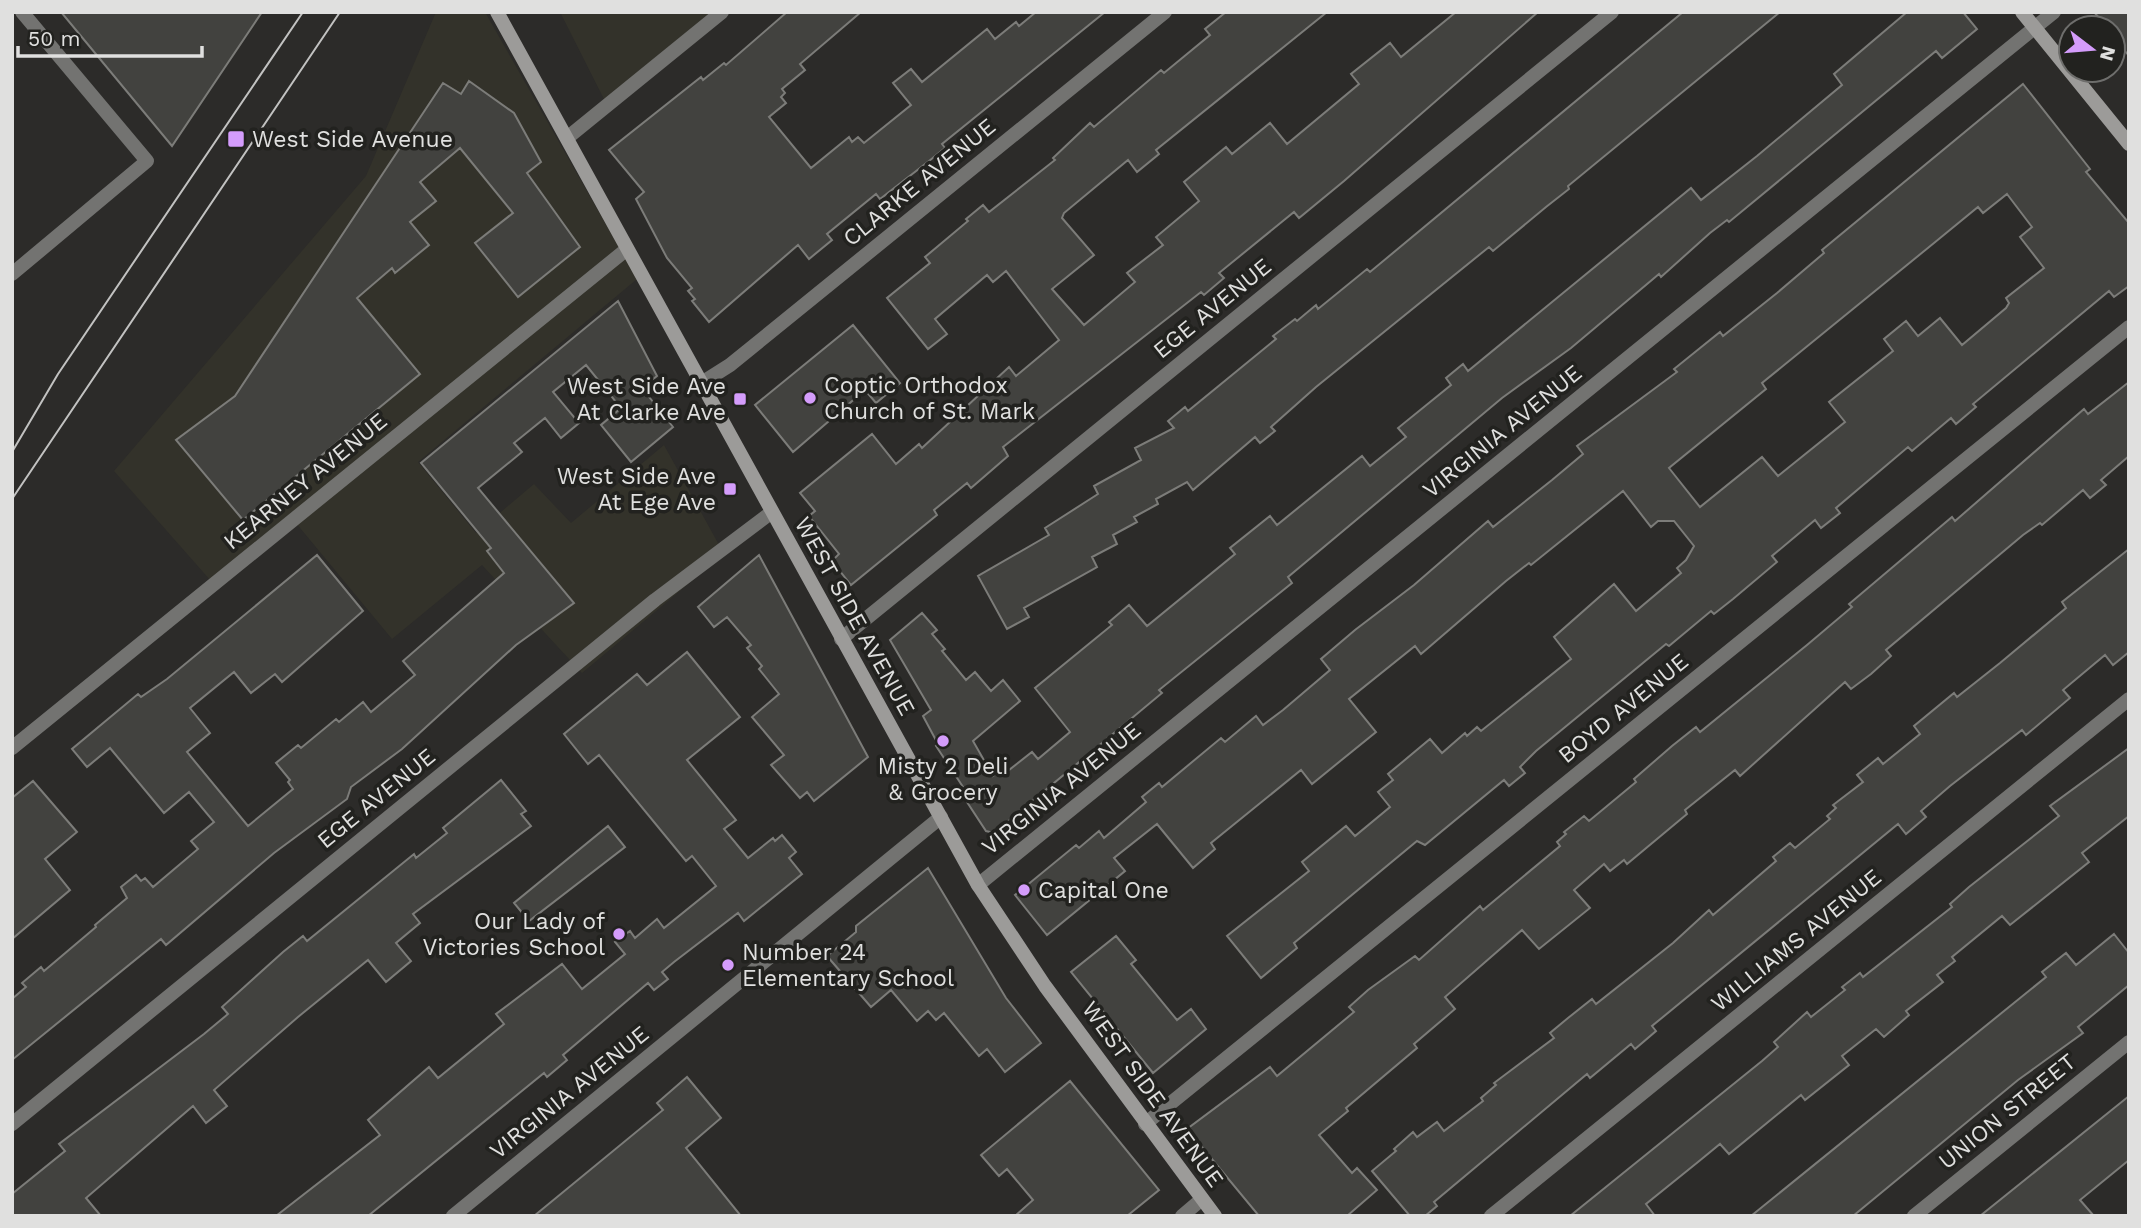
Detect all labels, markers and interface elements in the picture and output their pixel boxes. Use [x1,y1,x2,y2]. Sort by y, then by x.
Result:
scale bar [18,14,201,58]
north arrow [2057,14,2127,84]
text: 50 m [28,26,80,51]
text: N [2095,44,2121,63]
street label: CLARKE AVENUE [838,113,1001,252]
place label: West Side Avenue [252,126,453,153]
marker: West Side Avenue [226,129,246,149]
street label: EGE AVENUE [1148,253,1277,364]
street label: VIRGINIA AVENUE [1417,359,1587,504]
place label: Coptic Orthodox Church of St. Mark [824,372,1035,425]
place label: West Side Ave At Clarke Ave [567,373,726,426]
marker: Coptic Orthodox Church of St. Mark [802,390,818,406]
marker: West Side Ave At Clarke Ave [732,391,748,407]
street label: KEARNEY AVENUE [218,407,392,555]
place label: West Side Ave At Ege Ave [557,463,716,516]
marker: West Side Ave At Ege Ave [722,481,738,497]
street label: WEST SIDE AVENUE [789,512,920,720]
street label: BOYD AVENUE [1553,648,1694,769]
street label: VIRGINIA AVENUE [976,716,1146,861]
marker: Misty 2 Deli & Grocery [935,733,951,749]
street label: EGE AVENUE [312,743,441,854]
place label: Misty 2 Deli & Grocery [878,753,1008,806]
street label: WILLIAMS AVENUE [1706,864,1887,1017]
place label: Capital One [1038,877,1169,904]
marker: Capital One [1016,882,1032,898]
place label: Our Lady of Victories School [422,908,605,961]
marker: Our Lady of Victories School [611,926,627,942]
place label: Number 24 Elementary School [742,939,954,992]
marker: Number 24 Elementary School [720,957,736,973]
street label: WEST SIDE AVENUE [1076,996,1229,1192]
street label: VIRGINIA AVENUE [484,1020,654,1165]
street label: UNION STREET [1933,1048,2081,1175]

